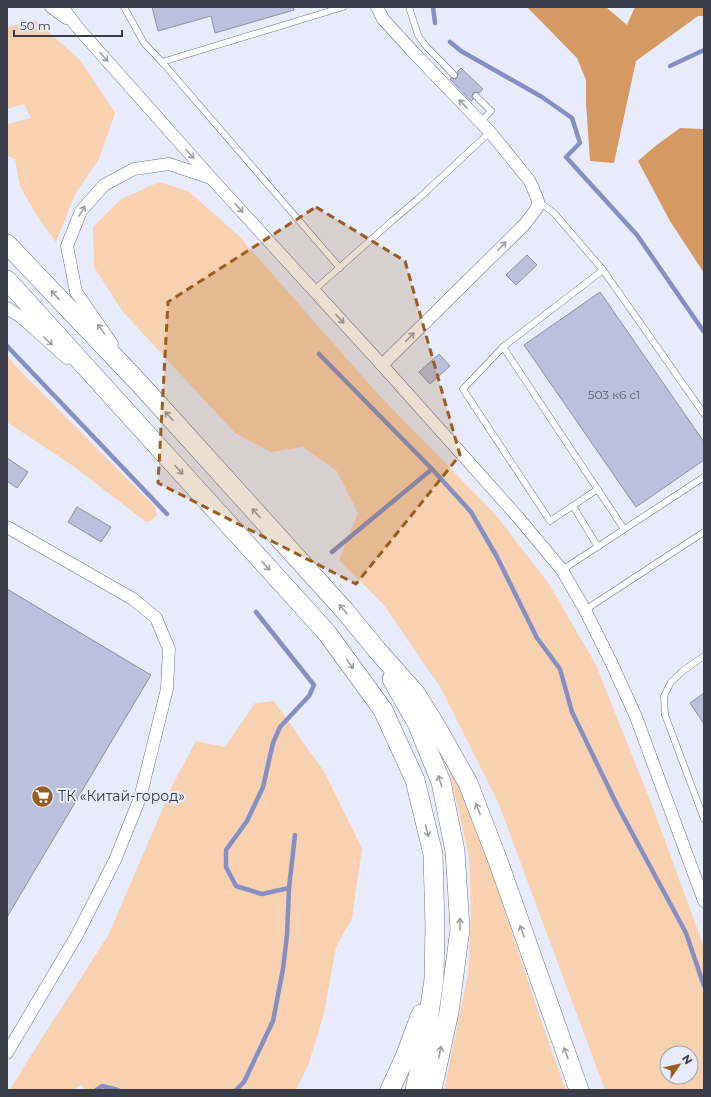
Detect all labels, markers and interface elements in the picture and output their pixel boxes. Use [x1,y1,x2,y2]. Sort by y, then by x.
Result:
scale bar [14,12,122,38]
text: 50 m [20,18,51,33]
one-way arrow [99,52,108,62]
one-way arrow [458,99,468,109]
one-way arrow [185,149,195,159]
one-way arrow [234,203,243,213]
one-way arrow [79,205,87,217]
one-way arrow [497,241,507,251]
one-way arrow [50,290,60,300]
one-way arrow [335,314,344,324]
one-way arrow [97,323,105,335]
one-way arrow [405,332,415,342]
one-way arrow [43,336,53,346]
house number: 503 к6 с1 [588,387,640,402]
one-way arrow [164,411,173,422]
one-way arrow [174,465,184,475]
one-way arrow [251,508,261,518]
one-way arrow [262,561,271,571]
one-way arrow [339,604,348,614]
one-way arrow [346,659,354,670]
one-way arrow [436,775,443,788]
supermarket icon: ТК «Китай-город» [30,783,56,809]
place label: ТК «Китай-город» [58,787,185,805]
one-way arrow [473,803,481,815]
one-way arrow [424,824,432,837]
one-way arrow [456,918,463,931]
one-way arrow [518,925,526,937]
north arrow [659,1045,699,1085]
one-way arrow [437,1046,445,1059]
one-way arrow [562,1047,569,1060]
text: N [679,1052,696,1067]

